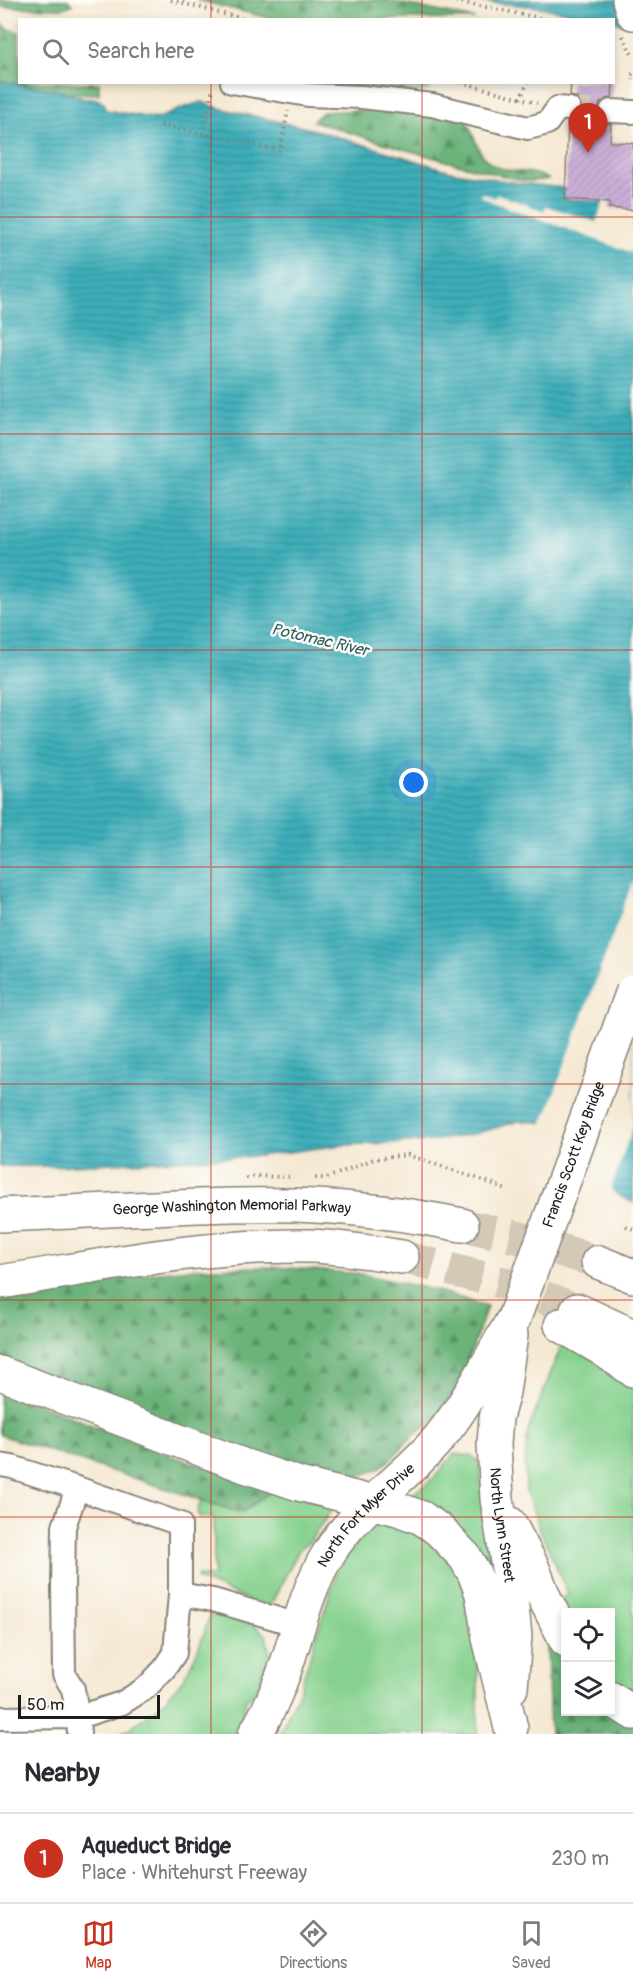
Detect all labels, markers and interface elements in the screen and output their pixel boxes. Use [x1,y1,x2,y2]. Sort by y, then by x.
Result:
search box [18,18,615,84]
icon: search [39,35,72,68]
text: Search here [87,37,194,65]
pin: 1 [568,104,608,153]
water label: Potomac River [269,619,372,661]
your location [399,768,428,797]
street label: Francis Scott Key Bridge [539,1078,609,1230]
street label: George Washington Memorial Parkway [112,1196,352,1220]
street label: North Fort Myer Drive [313,1459,420,1571]
street label: North Lynn Street [485,1467,519,1584]
map controls [561,1608,615,1716]
button: locate [561,1608,615,1662]
button: layers [561,1662,615,1716]
scale bar [18,1692,160,1720]
text: 50 m [27,1695,64,1715]
text: Nearby [24,1757,100,1789]
text: Aqueduct Bridge [81,1832,231,1860]
text: 1 [40,1846,47,1871]
text: 230 m [552,1846,609,1871]
text: Place · Whitehurst Freeway [81,1860,307,1885]
tab: Map [82,1917,115,1973]
tab: Directions [279,1917,347,1973]
tab: Saved [511,1917,551,1973]

